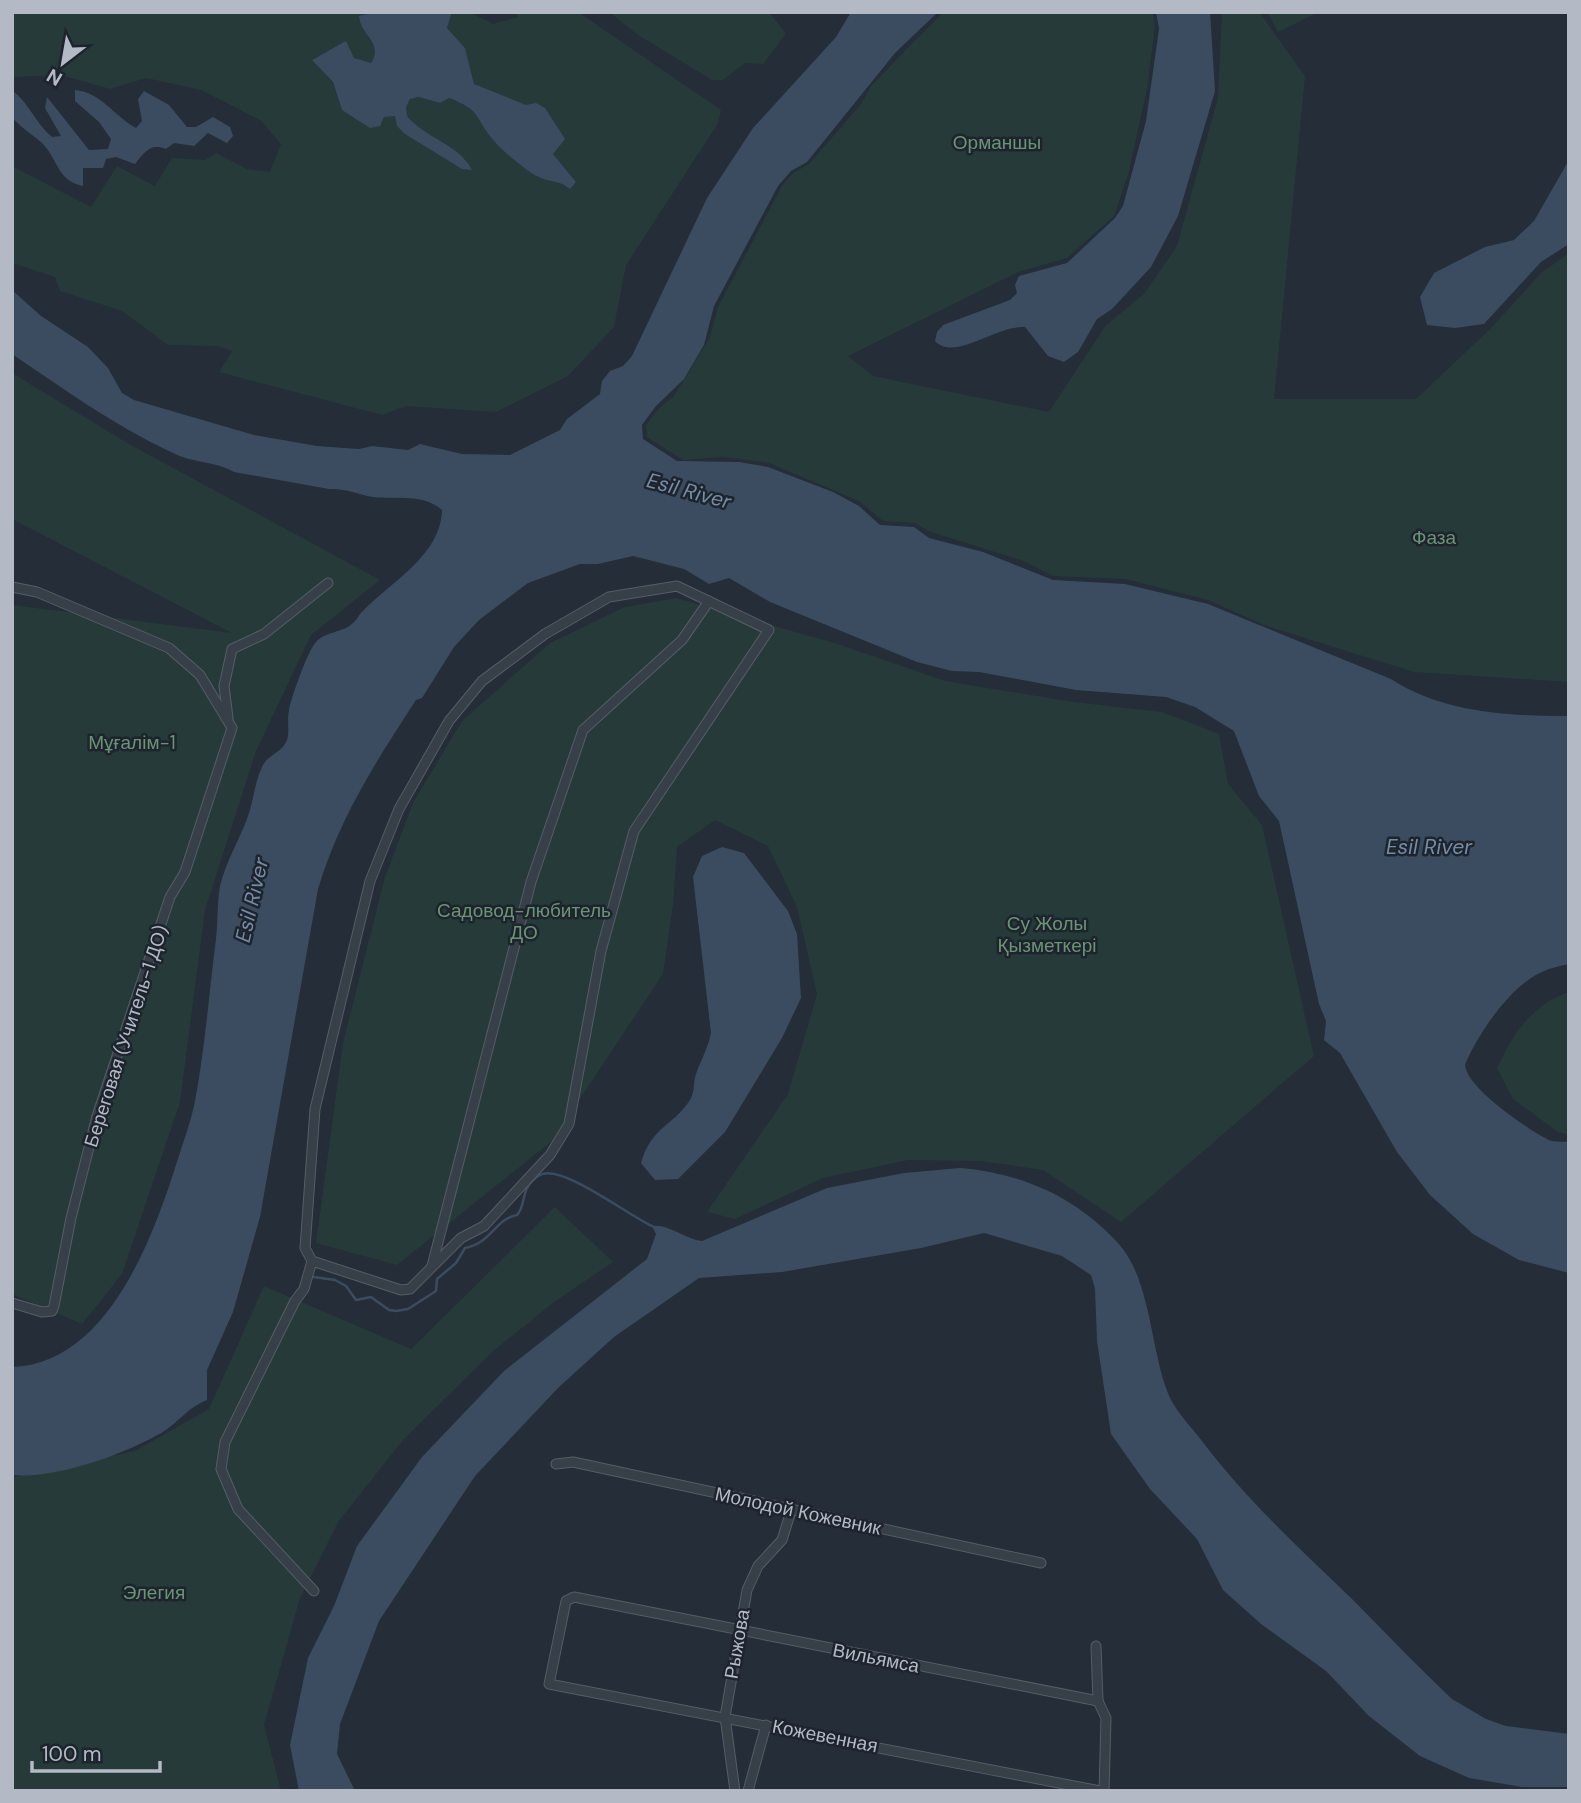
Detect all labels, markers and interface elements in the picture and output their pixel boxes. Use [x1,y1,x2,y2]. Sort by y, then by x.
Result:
north arrow [28,28,98,98]
text: N [42,63,67,91]
park label: Орманшы [953,130,1041,155]
water label: Esil River [644,466,735,516]
park label: Фаза [1412,525,1456,550]
park label: Мұғалім-1 [88,730,176,755]
water label: Esil River [1386,833,1473,861]
water label: Esil River [229,854,276,945]
park label: Садовод-любитель ДО [437,898,611,945]
park label: Су Жолы Қызметкері [997,911,1097,958]
street label: Береговая (Учитель-1 ДО) [78,922,174,1150]
street label: Молодой Кожевник [713,1481,884,1541]
park label: Элегия [123,1580,185,1605]
street label: Рыжова [719,1607,755,1681]
street label: Вильямса [831,1637,922,1679]
street label: Кожевенная [770,1714,880,1758]
scale bar [32,1730,159,1774]
text: 100 m [42,1740,102,1768]

